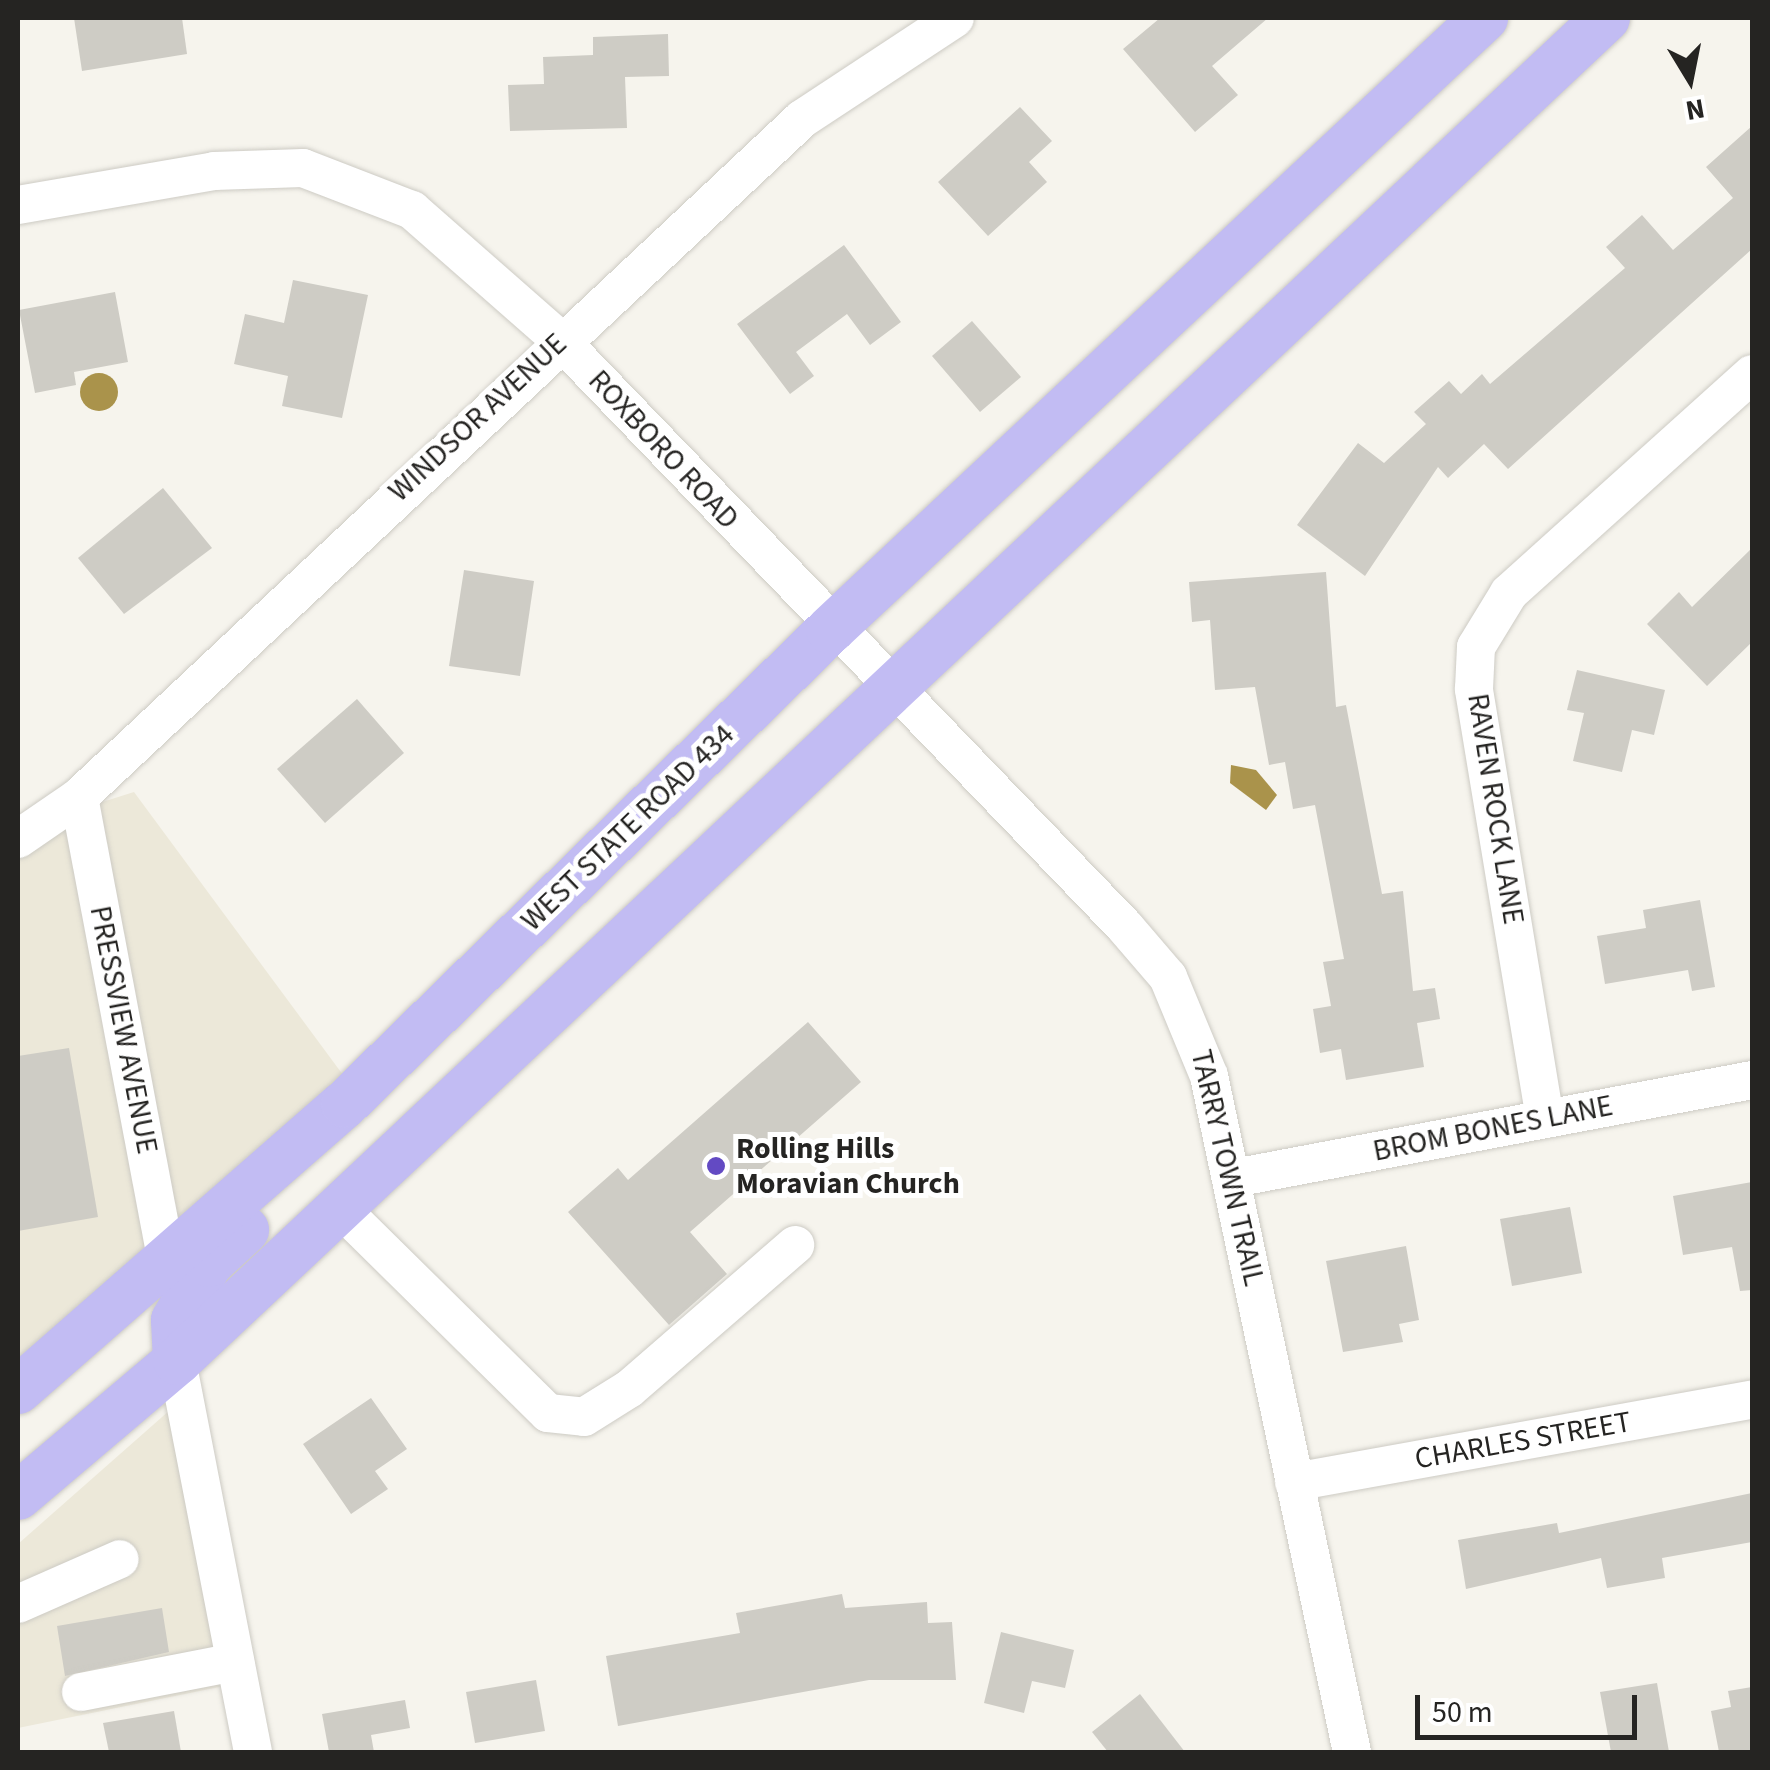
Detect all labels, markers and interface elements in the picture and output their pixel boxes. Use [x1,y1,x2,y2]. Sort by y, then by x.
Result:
north arrow [1640,30,1740,130]
text: N [1683,88,1708,131]
street label: WINDSOR AVENUE [382,326,574,510]
street label: ROXBORO ROAD [580,363,746,537]
street label: RAVEN ROCK LANE [1459,691,1531,927]
street label: WEST STATE ROAD 434 [514,717,742,939]
street label: PRESSVIEW AVENUE [81,903,165,1157]
street label: TARRY TOWN TRAIL [1182,1046,1272,1290]
street label: BROM BONES LANE [1370,1088,1616,1170]
place label: Rolling Hills Moravian Church [736,1131,960,1202]
marker: Rolling Hills Moravian Church [705,1155,727,1177]
street label: CHARLES STREET [1412,1404,1634,1478]
scale bar [1420,1675,1642,1737]
text: 50 m [1432,1691,1493,1734]

